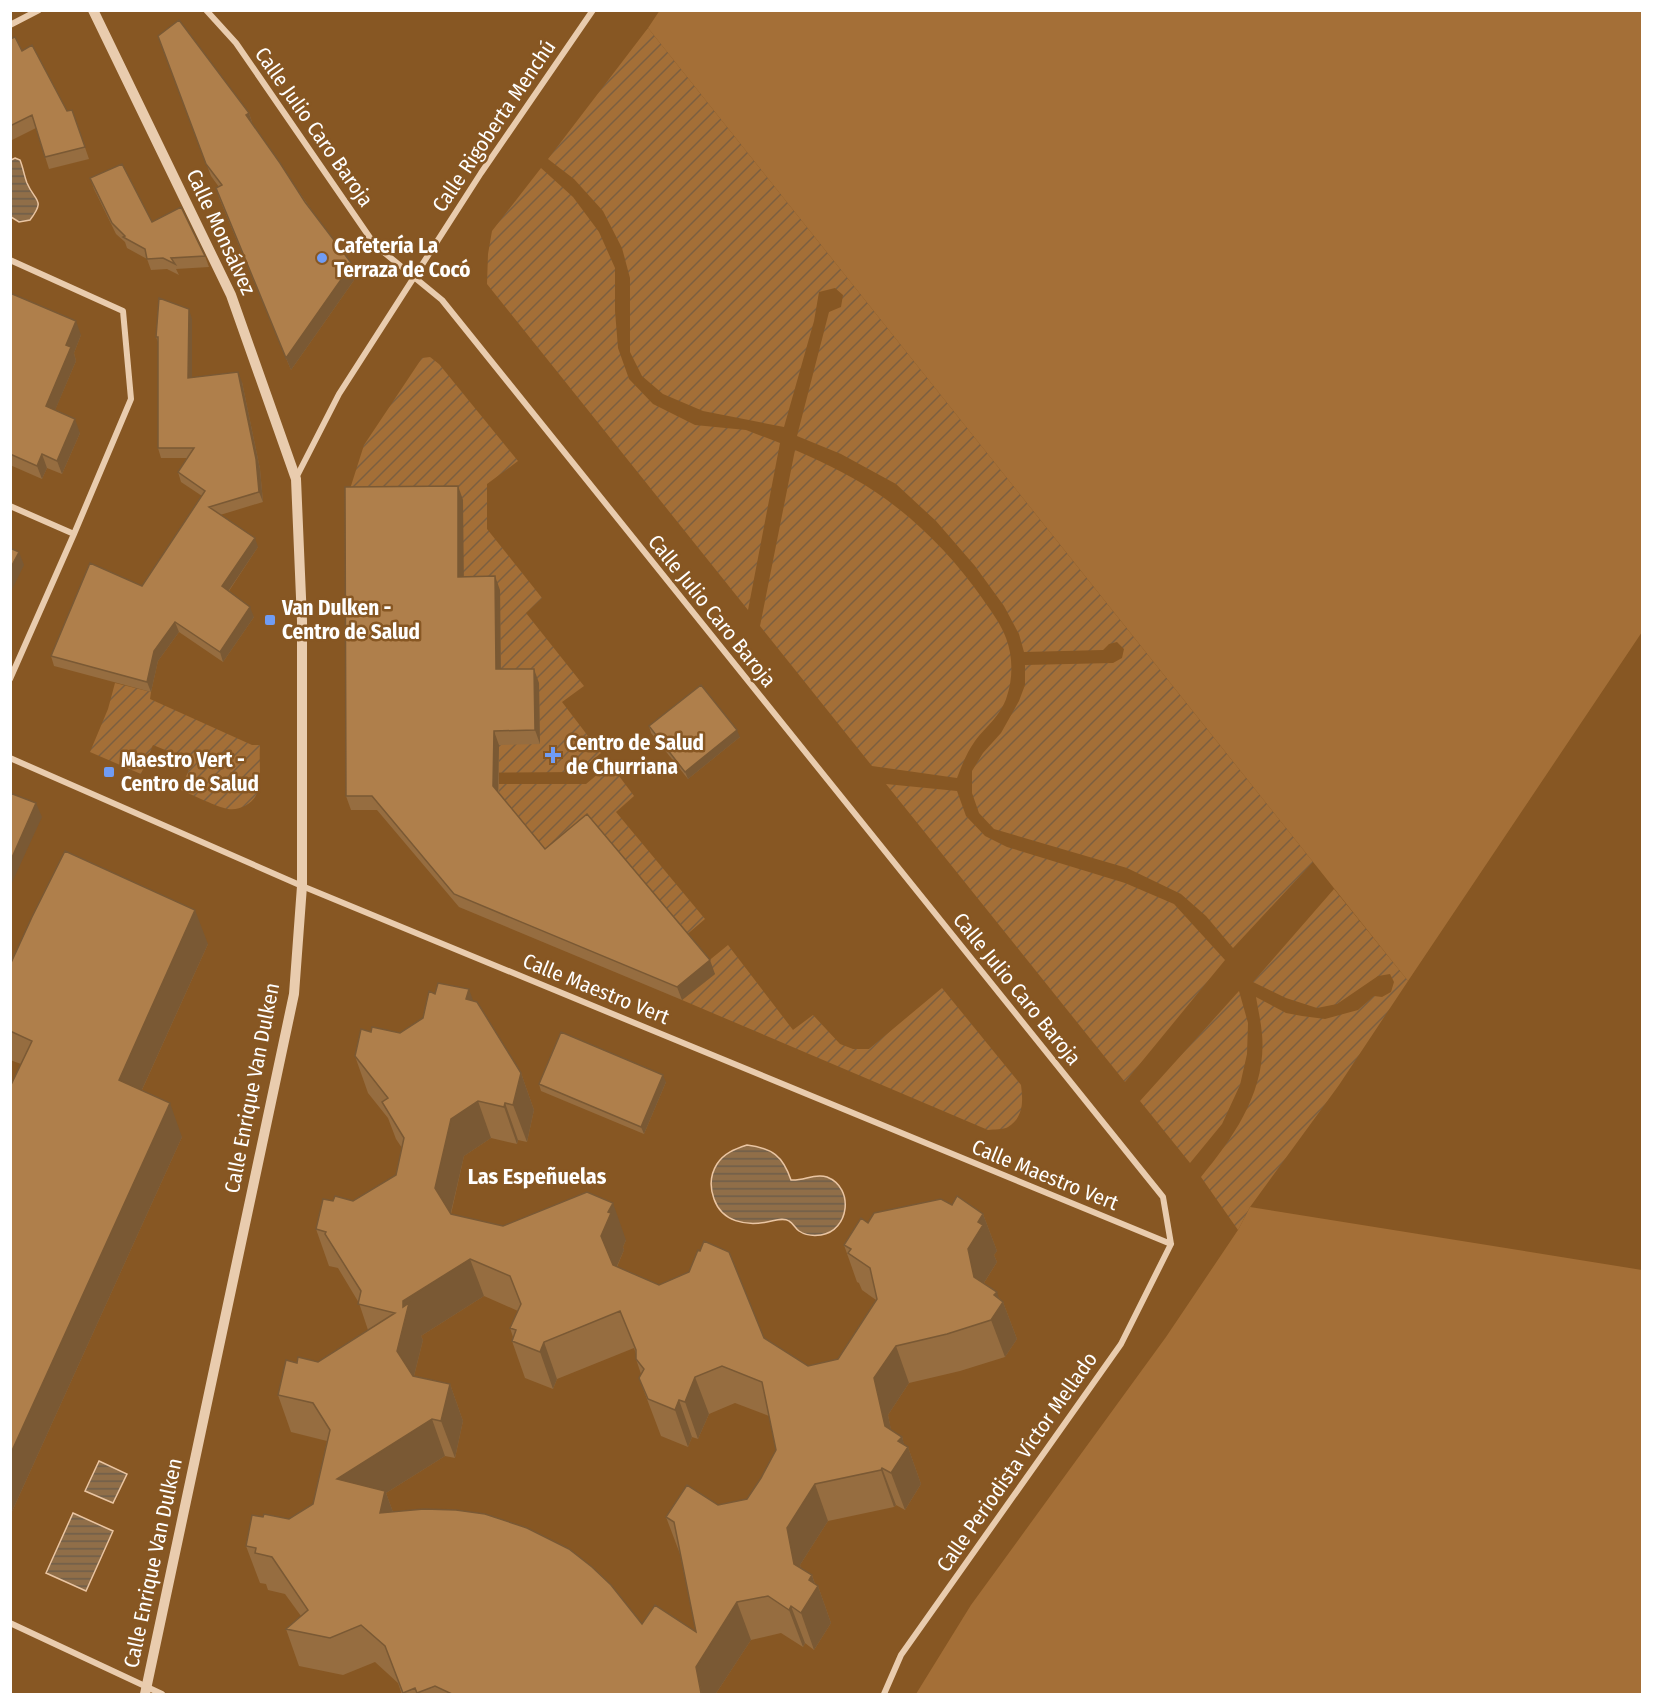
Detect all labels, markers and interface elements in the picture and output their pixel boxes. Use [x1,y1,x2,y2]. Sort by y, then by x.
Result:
street label: Calle Rigoberta Menchú [427,35,561,217]
street label: Calle Julio Caro Baroja [249,42,379,212]
street label: Calle Monsálvez [181,165,261,299]
place label: Cafetería La Terraza de Cocó [334,233,471,283]
marker: Cafetería La Terraza de Cocó [315,251,329,265]
street label: Calle Julio Caro Baroja [642,529,782,693]
place label: Van Dulken - Centro de Salud [281,595,420,645]
marker: Van Dulken - Centro de Salud [263,613,277,627]
place label: Centro de Salud de Churriana [566,730,704,780]
marker: Centro de Salud de Churriana [544,746,562,764]
place label: Maestro Vert - Centro de Salud [121,747,259,797]
marker: Maestro Vert - Centro de Salud [102,765,116,779]
street label: Calle Julio Caro Baroja [947,907,1087,1071]
street label: Calle Maestro Vert [519,948,673,1030]
street label: Calle Enrique Van Dulken [219,981,285,1195]
street label: Calle Maestro Vert [968,1134,1122,1216]
district label: Las Espeñuelas [468,1163,607,1190]
street label: Calle Periodista Víctor Mellado [931,1347,1103,1577]
street label: Calle Enrique Van Dulken [118,1456,188,1670]

